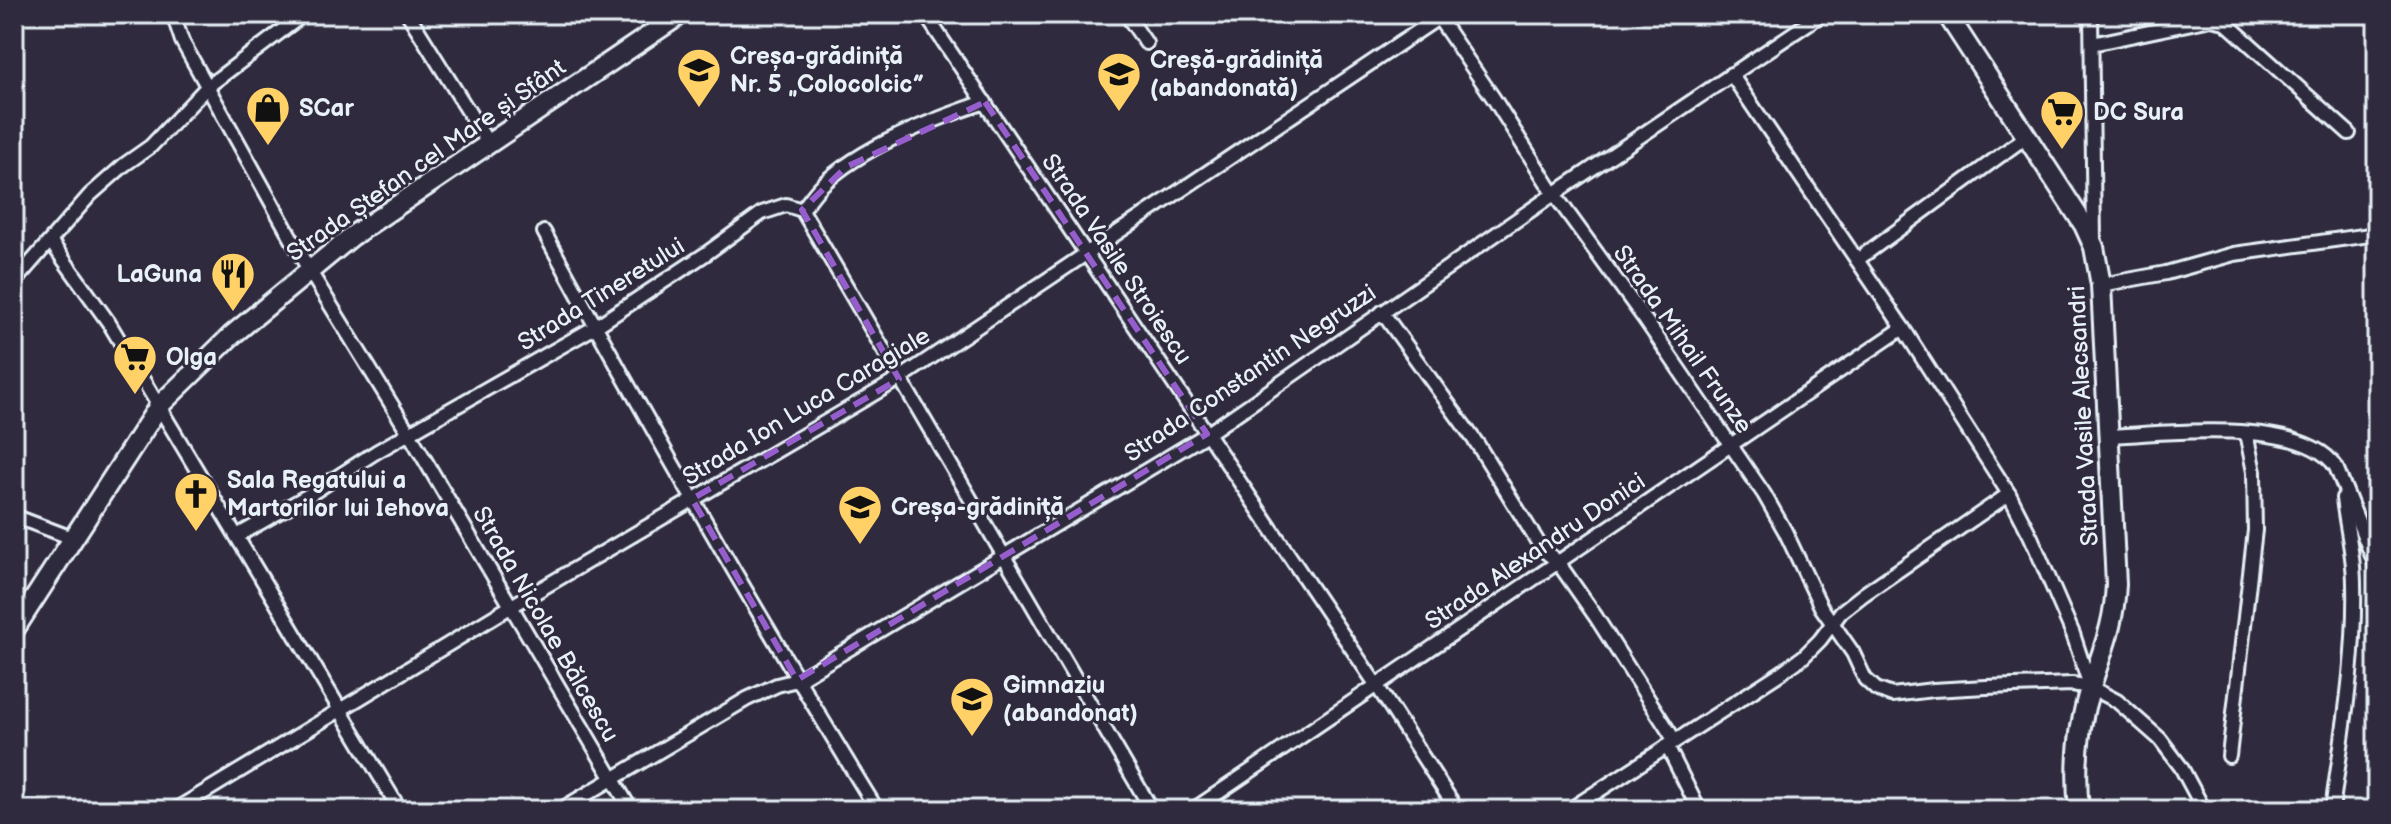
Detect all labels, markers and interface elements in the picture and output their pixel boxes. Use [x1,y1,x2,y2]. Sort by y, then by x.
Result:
place label: Creșa-grădiniță Nr. 5 „Colocolcic” [730,42,924,99]
school or university icon: Creșa-grădiniță Nr. 5 „Colocolcic” [675,46,723,109]
place label: Creșă-grădiniță (abandonată) [1150,46,1323,103]
school or university icon: Creșă-grădiniță (abandonată) [1095,50,1143,113]
street label: Strada Ștefan cel Mare și Sfânt [281,52,572,268]
shop icon: SCar [244,84,292,147]
supermarket icon: DC Sura [2038,88,2086,151]
place label: SCar [299,94,354,123]
place label: DC Sura [2093,98,2184,127]
street label: Strada Vasile Stroiescu [1035,148,1198,370]
street label: Strada Tineretului [513,232,690,357]
street label: Strada Mihail Frunze [1607,240,1759,439]
restaurant icon: LaGuna [209,250,257,313]
place label: LaGuna [117,260,202,289]
street label: Strada Constantin Negruzzi [1119,278,1382,468]
street label: Strada Vasile Alecsandri [2062,285,2105,547]
street label: Strada Ion Luca Caragiale [677,321,935,492]
supermarket icon: Olga [111,333,159,396]
place label: Olga [166,343,217,372]
place label: Sala Regatului a Martorilor lui Iehova [227,466,449,523]
street label: Strada Alexandru Donici [1420,467,1651,636]
church icon: Sala Regatului a Martorilor lui Iehova [172,470,220,533]
school or university icon: Creșa-grădiniță [836,483,884,546]
place label: Creșa-grădiniță [891,493,1064,522]
street label: Strada Nicolae Bălcescu [466,501,625,747]
place label: Gimnaziu (abandonat) [1003,671,1138,728]
school or university icon: Gimnaziu (abandonat) [948,675,996,738]

